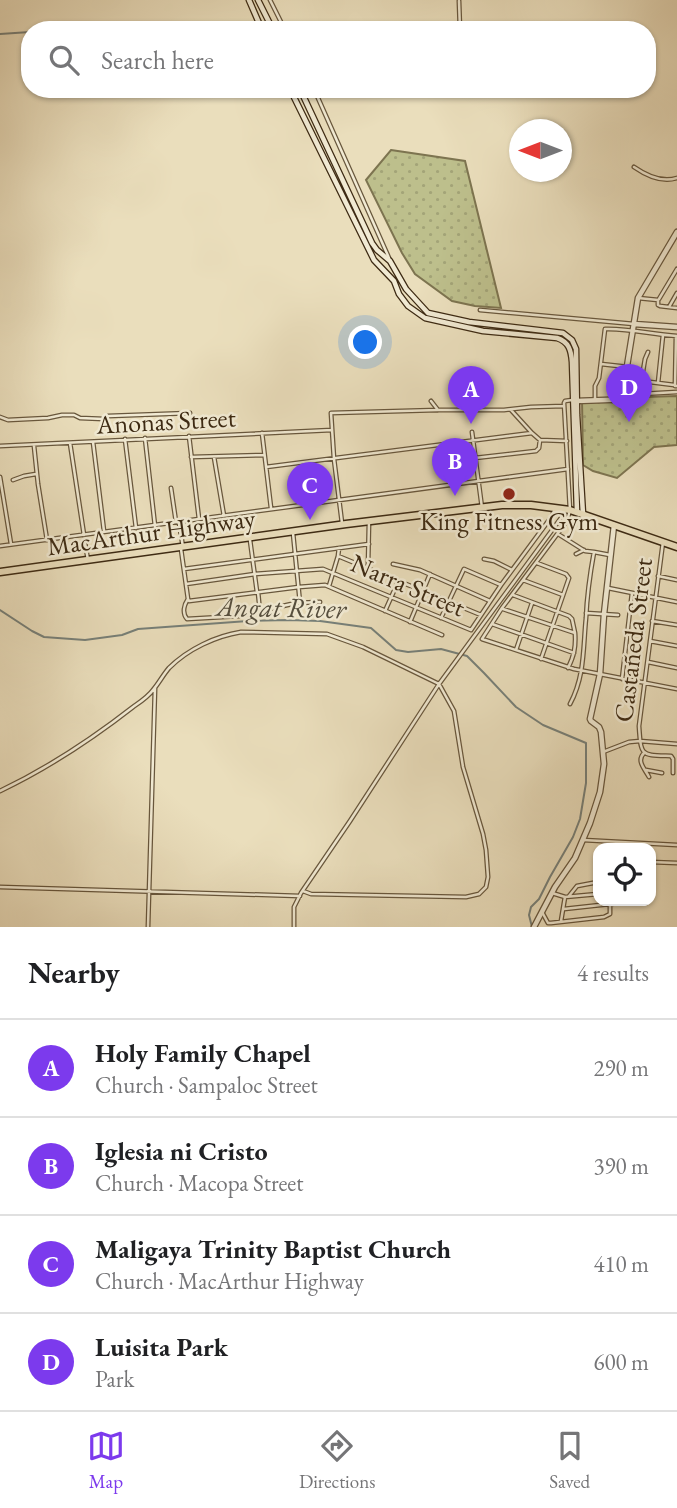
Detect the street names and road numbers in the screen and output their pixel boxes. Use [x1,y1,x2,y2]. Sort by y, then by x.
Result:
street label: Anonas Street [94,400,237,442]
street label: MacArthur Highway [45,500,258,563]
street label: Narra Street [346,546,470,624]
street label: Castañeda Street [606,556,660,724]

